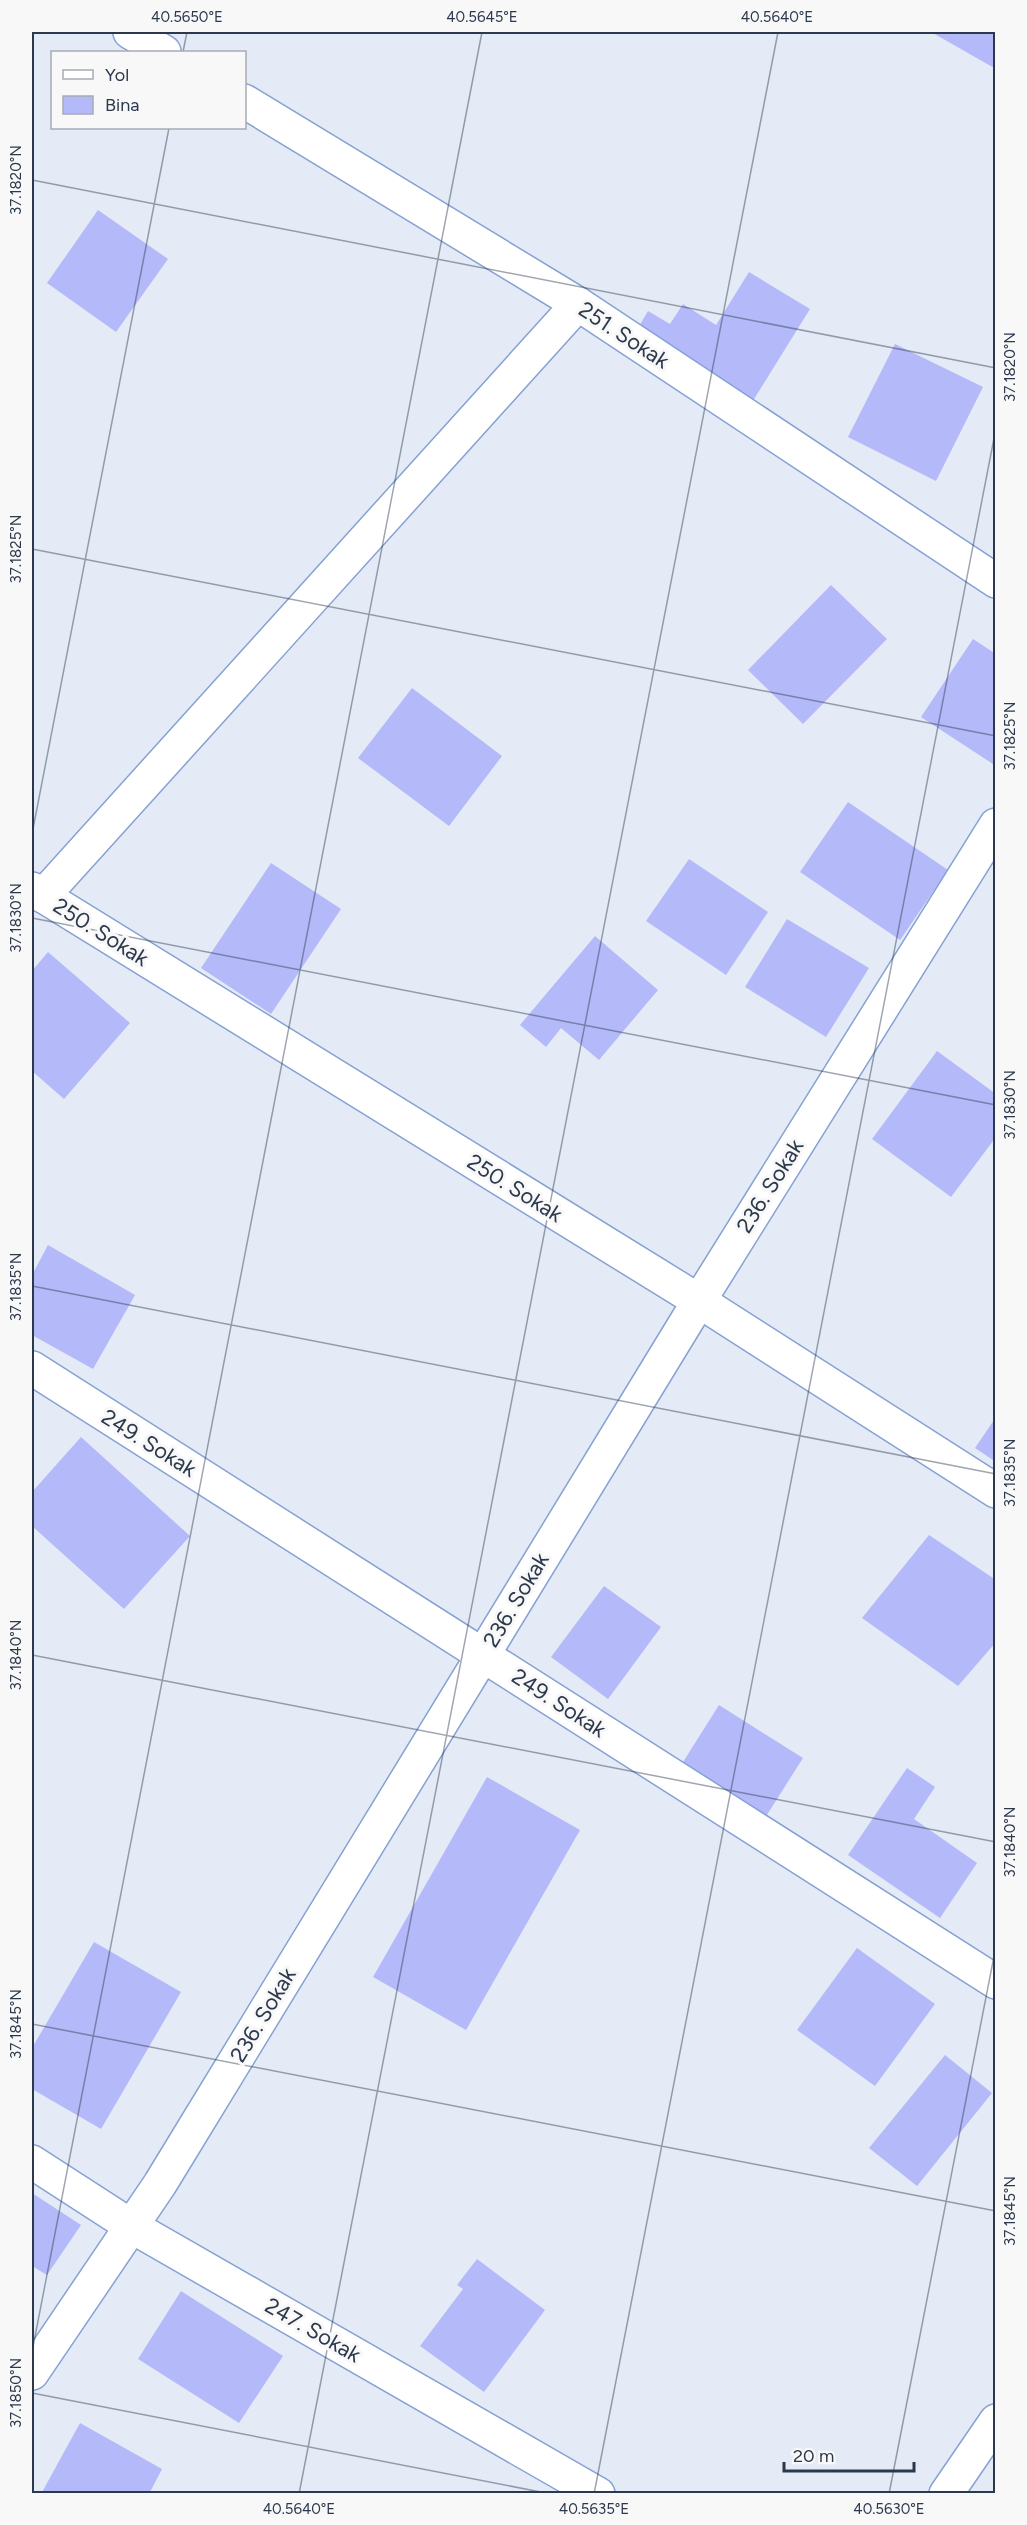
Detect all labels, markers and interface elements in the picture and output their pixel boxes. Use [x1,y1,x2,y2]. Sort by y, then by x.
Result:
text: 40.5650°E [151,8,223,26]
text: 40.5645°E [446,8,518,26]
text: 40.5640°E [741,8,813,26]
legend [51,51,246,129]
text: Yol [105,64,129,86]
text: Bina [105,94,139,116]
text: 37.1820°N [7,145,25,215]
street label: 251. Sokak [574,296,675,374]
text: 37.1820°N [1001,332,1019,402]
text: 37.1825°N [7,515,25,583]
text: 37.1825°N [1001,702,1019,770]
text: 37.1830°N [7,883,25,953]
street label: 250. Sokak [48,892,154,972]
text: 37.1830°N [1001,1070,1019,1140]
street label: 236. Sokak [731,1134,810,1238]
street label: 250. Sokak [462,1148,568,1228]
text: 37.1835°N [7,1253,25,1321]
street label: 249. Sokak [96,1403,202,1483]
text: 37.1835°N [1001,1439,1019,1507]
street label: 236. Sokak [477,1548,555,1652]
text: 37.1840°N [7,1620,25,1690]
street label: 249. Sokak [507,1663,612,1744]
text: 37.1840°N [1001,1807,1019,1877]
street label: 236. Sokak [224,1963,302,2067]
text: 37.1845°N [7,1989,25,2059]
text: 37.1845°N [1001,2176,1019,2246]
street label: 247. Sokak [260,2292,366,2368]
text: 37.1850°N [7,2358,25,2428]
scale bar [784,2435,914,2473]
text: 20 m [793,2445,834,2467]
text: 40.5640°E [263,2500,335,2518]
text: 40.5635°E [559,2500,629,2518]
text: 40.5630°E [853,2500,925,2518]

